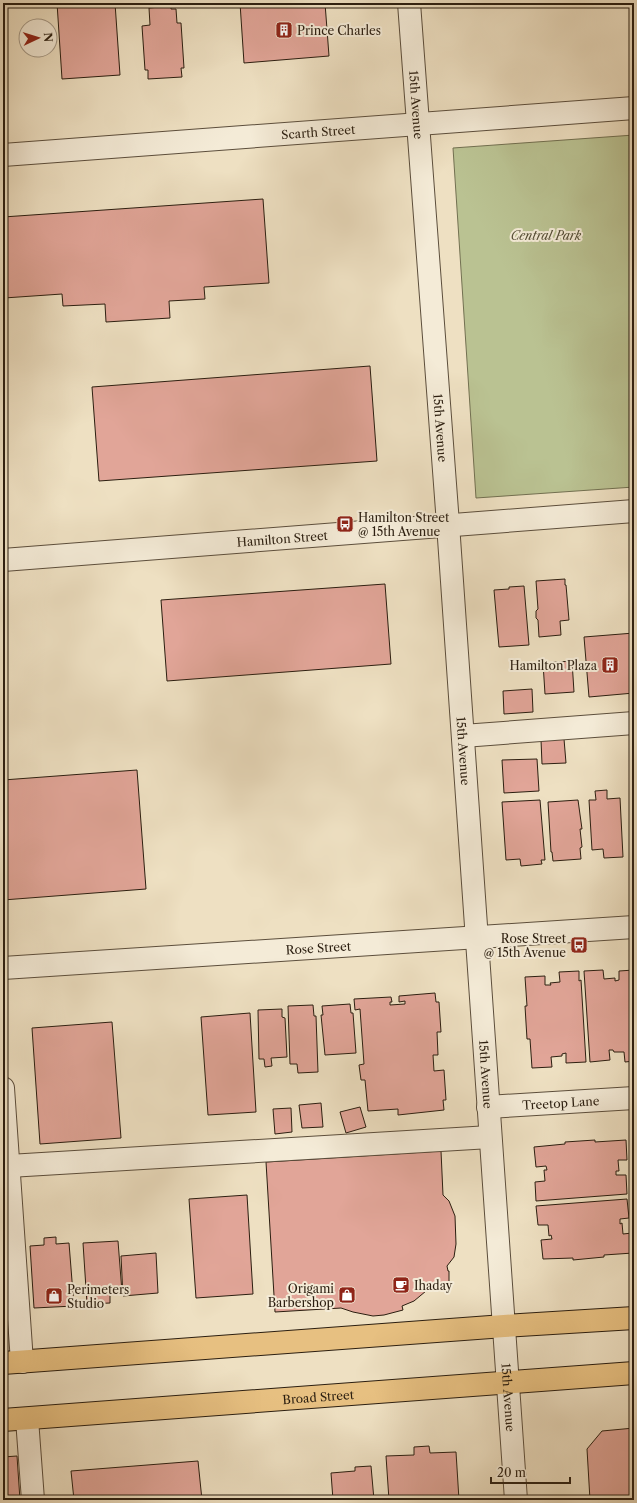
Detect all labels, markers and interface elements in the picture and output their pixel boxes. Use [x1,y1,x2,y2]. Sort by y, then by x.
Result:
north arrow [18,18,58,58]
building icon: Prince Charles [274,20,294,40]
place label: Prince Charles [297,23,381,38]
text: N [41,32,55,43]
street label: 15th Avenue [407,70,427,140]
street label: Scarth Street [281,121,356,142]
park label: Central Park [511,228,582,243]
street label: 15th Avenue [431,393,451,463]
place label: Hamilton Street @ 15th Avenue [358,510,450,539]
bus stop icon: Hamilton Street @ 15th Avenue [335,514,355,534]
street label: Hamilton Street [236,527,329,549]
building icon: Hamilton Plaza [600,655,620,675]
place label: Hamilton Plaza [509,658,598,673]
street label: 15th Avenue [454,716,474,786]
place label: Rose Street @ 15th Avenue [484,931,567,960]
bus stop icon: Rose Street @ 15th Avenue [569,935,589,955]
street label: Rose Street [285,938,352,957]
street label: 15th Avenue [476,1039,496,1109]
street label: Treetop Lane [522,1093,600,1112]
cafe icon: Ihaday [391,1275,411,1295]
place label: Ihaday [414,1278,453,1293]
place label: Origami Barbershop [268,1281,334,1310]
place label: Perimeters Studio [67,1282,129,1311]
shop icon: Origami Barbershop [337,1285,357,1305]
shop icon: Perimeters Studio [44,1286,64,1306]
street label: 15th Avenue [499,1363,519,1433]
street label: Broad Street [282,1386,355,1407]
scale bar [491,1459,570,1485]
text: 20 m [497,1465,526,1480]

